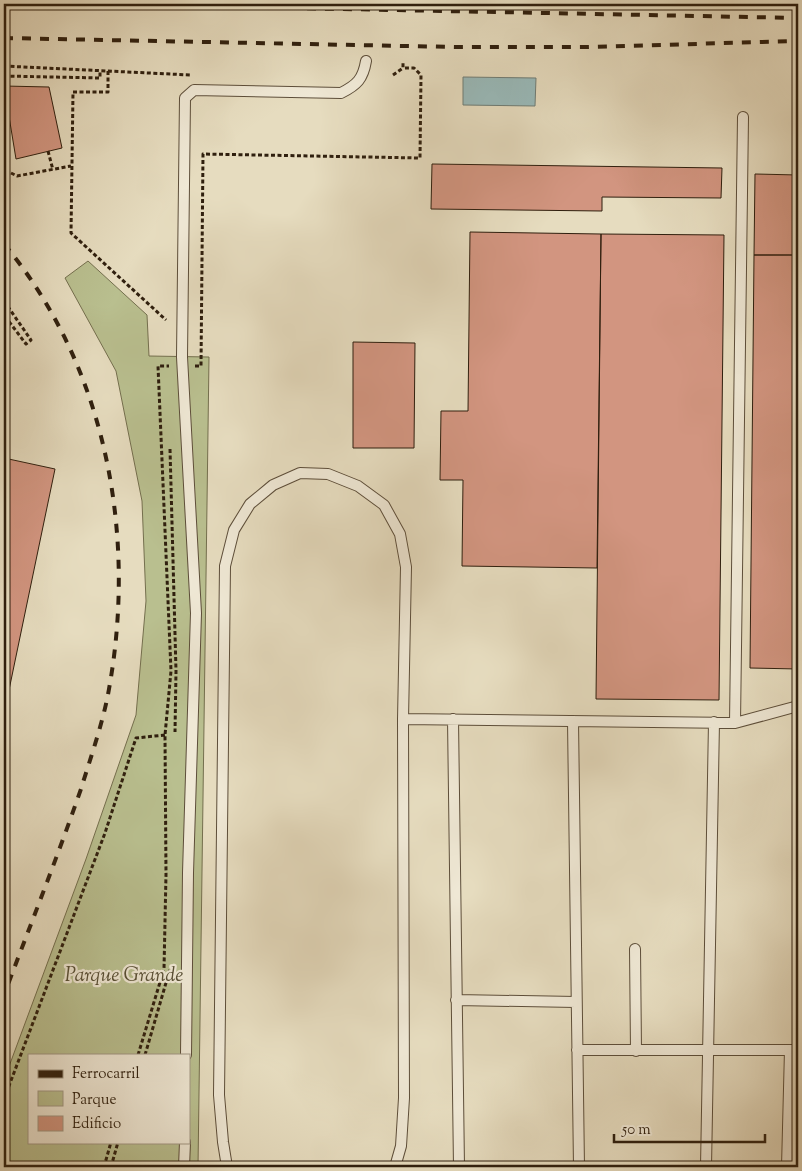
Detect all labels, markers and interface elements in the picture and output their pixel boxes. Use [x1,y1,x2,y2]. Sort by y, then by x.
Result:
park label: Parque Grande [65,962,183,991]
legend [28,1054,190,1144]
text: Ferrocarril [72,1064,140,1085]
text: Parque [72,1090,116,1111]
scale bar [614,1111,766,1143]
text: Edificio [72,1114,121,1135]
text: 50 m [621,1120,651,1141]

